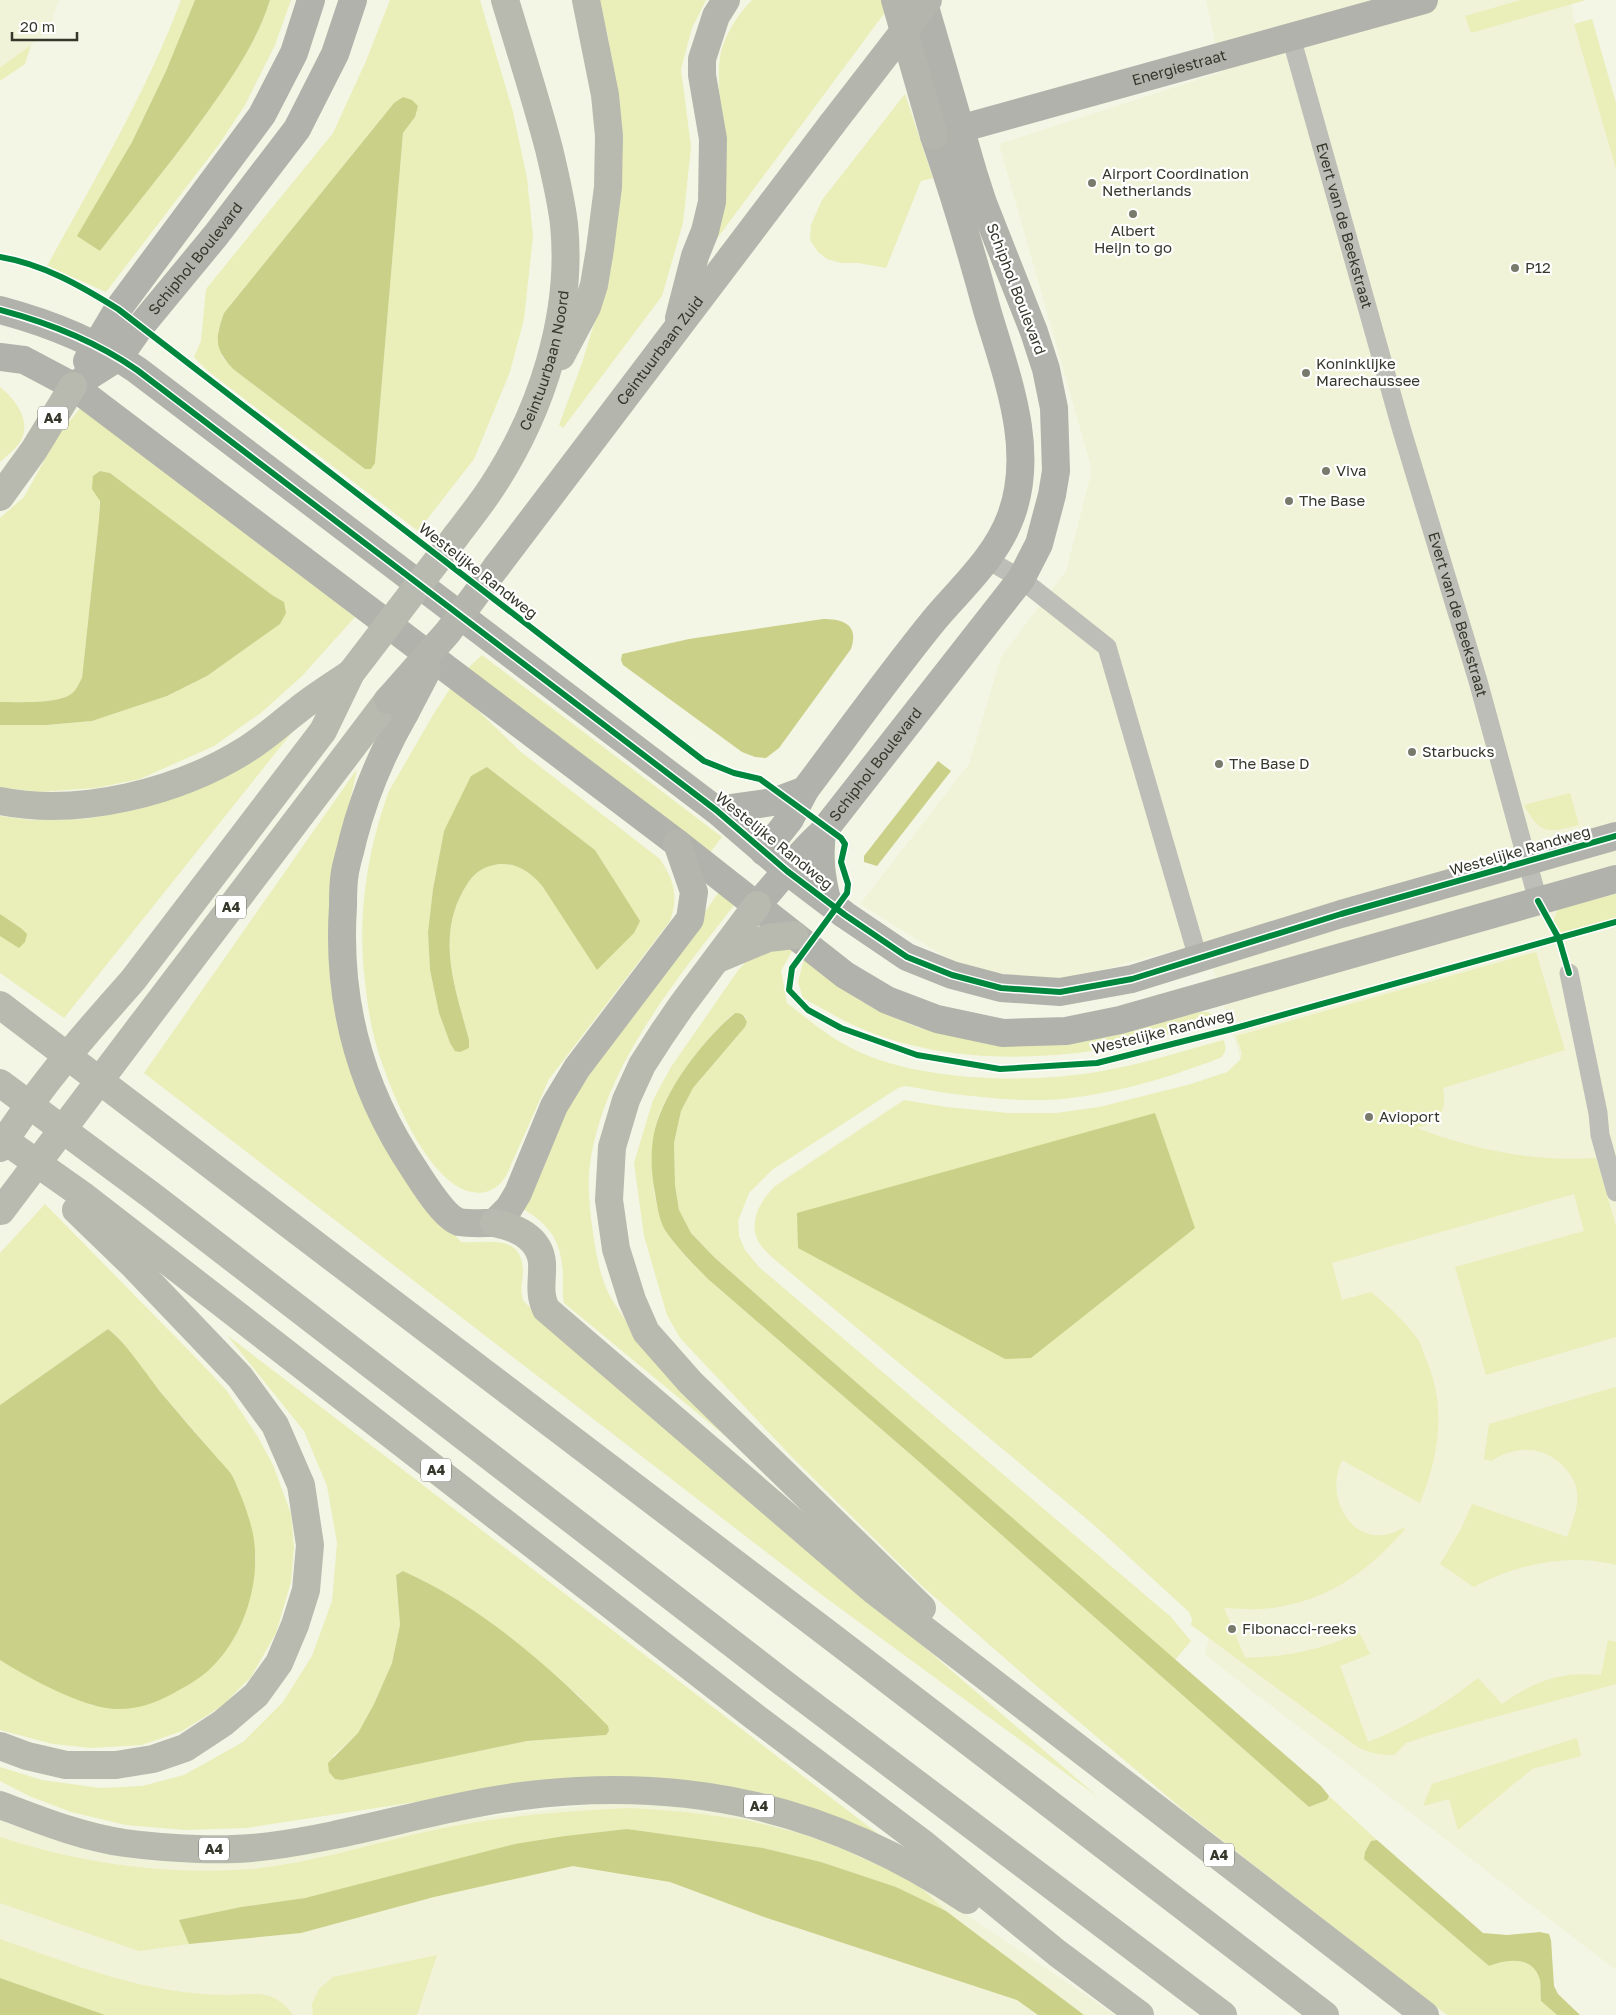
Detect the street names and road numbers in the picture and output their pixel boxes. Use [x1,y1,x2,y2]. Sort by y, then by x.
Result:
street label: Energiestraat [1130,45,1228,89]
street label: Evert van de Beekstraat [1313,140,1377,310]
street label: Schiphol Boulevard [144,198,246,318]
street label: Schiphol Boulevard [984,220,1050,357]
street label: Ceintuurbaan Noord [515,289,572,433]
street label: Ceintuurbaan Zuid [612,292,706,408]
road number: A4 [38,406,68,429]
street label: Westelijke Randweg [416,518,541,622]
street label: Evert van de Beekstraat [1425,529,1492,699]
street label: Schiphol Boulevard [825,703,925,824]
street label: Westelijke Randweg [712,787,837,893]
street label: Westelijke Randweg [1447,821,1592,879]
road number: A4 [216,896,246,919]
street label: Westelijke Randweg [1090,1005,1236,1057]
road number: A4 [421,1458,451,1482]
road number: A4 [744,1794,774,1818]
road number: A4 [199,1838,229,1860]
road number: A4 [1204,1844,1234,1866]

